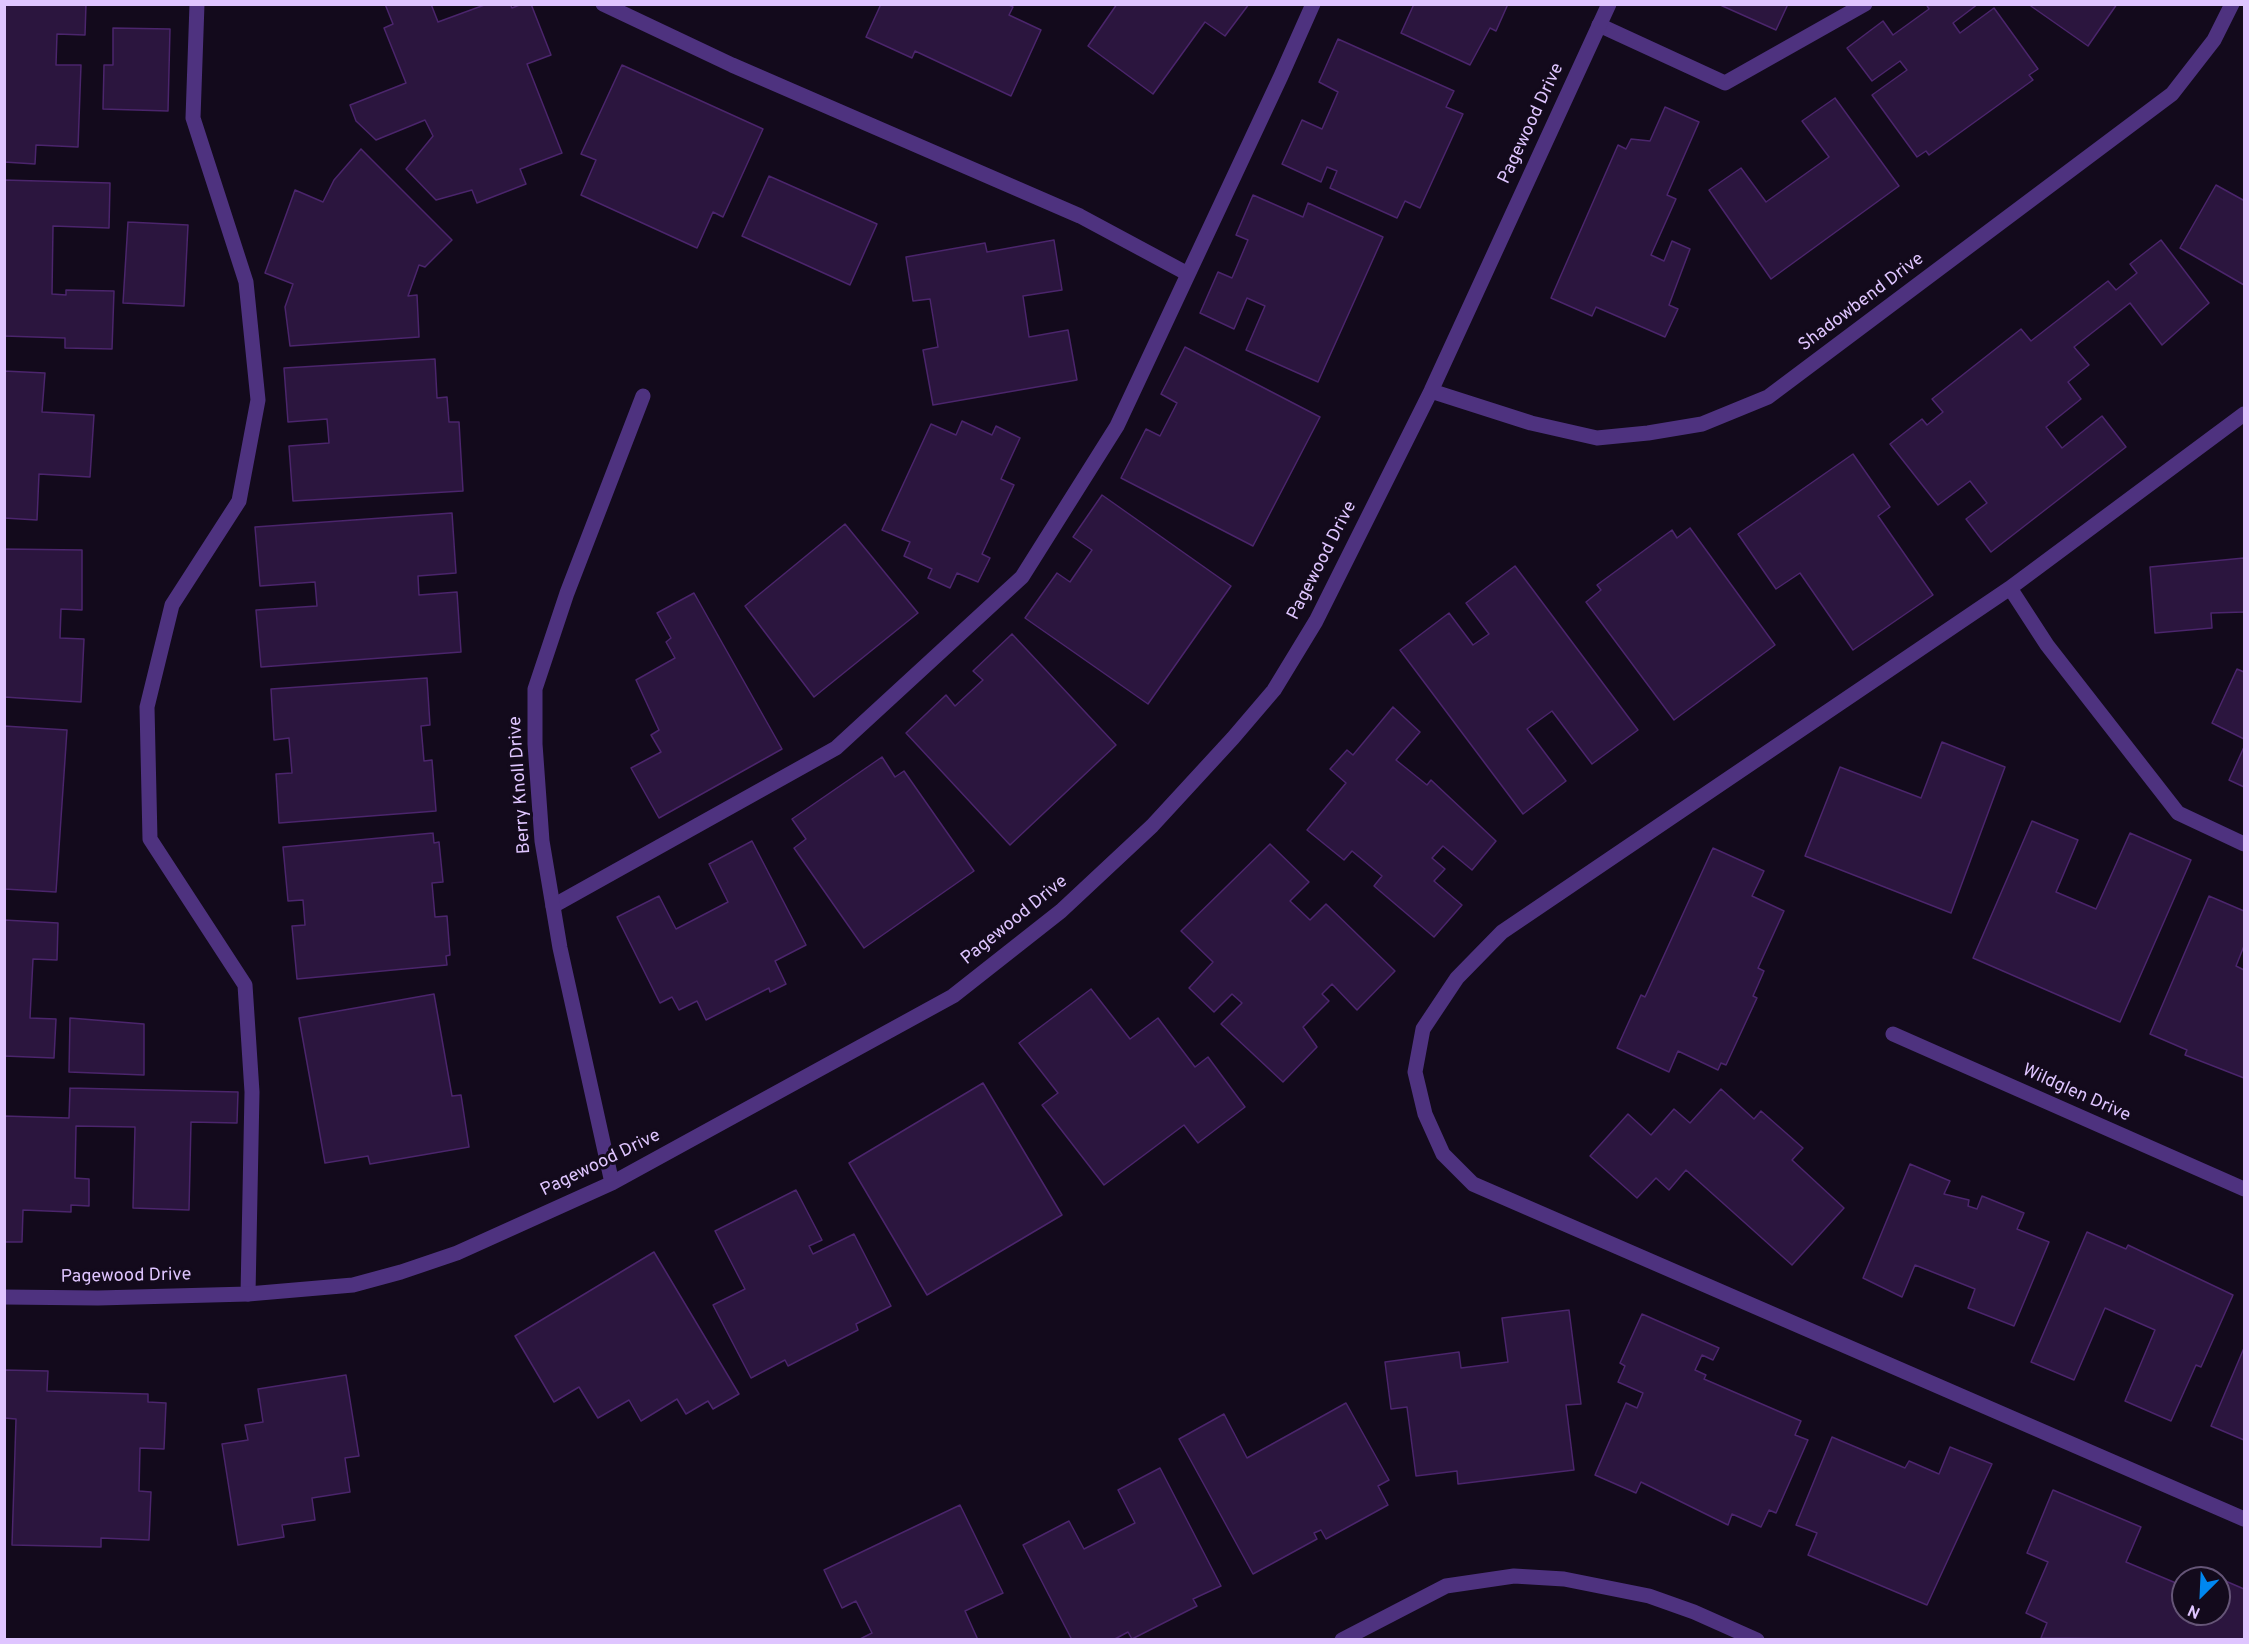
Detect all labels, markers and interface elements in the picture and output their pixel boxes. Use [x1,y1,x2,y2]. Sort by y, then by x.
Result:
street label: Pagewood Drive [1495,60,1569,188]
street label: Shadowbend Drive [1795,249,1929,357]
street label: Pagewood Drive [1284,498,1362,624]
street label: Berry Knoll Drive [505,715,537,855]
street label: Pagewood Drive [957,872,1073,970]
street label: Wildglen Drive [2019,1060,2133,1128]
street label: Pagewood Drive [538,1126,664,1202]
street label: Pagewood Drive [61,1265,191,1289]
north arrow [2171,1566,2231,1626]
text: N [2185,1599,2204,1622]

